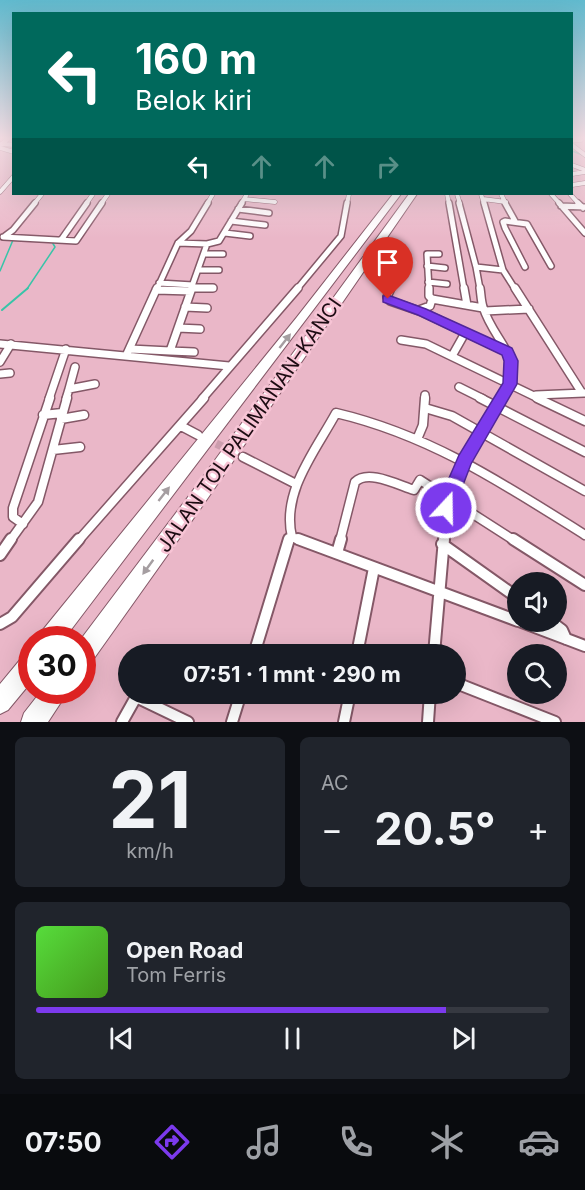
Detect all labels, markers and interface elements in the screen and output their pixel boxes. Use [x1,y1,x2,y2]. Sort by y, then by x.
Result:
text: 160 m [135,33,257,84]
icon: left [36,36,114,114]
text: Belok kiri [135,84,252,117]
icon: left [182,150,215,183]
icon: ahead [245,150,278,183]
icon: ahead [308,150,341,183]
icon: right [371,150,404,183]
pin [362,237,413,299]
icon: arrive [371,246,404,279]
street label: JALAN TOL PALIMANAN–KANCI [152,293,346,557]
one-way arrow [278,333,290,348]
position arrow [414,476,478,540]
one-way arrow [158,486,171,502]
one-way arrow [142,558,154,574]
map controls [507,572,567,704]
button: sound [507,572,567,632]
speed limit sign: 30 [18,626,96,704]
button: search [507,644,567,704]
text: 07:51 · 1 mnt · 290 m [183,661,401,687]
text: 21 [109,752,191,847]
text: AC [321,771,349,795]
text: 20.5° [374,801,496,856]
text: − [321,809,343,849]
text: + [527,809,549,849]
text: km/h [126,839,174,863]
text: Open Road [126,937,243,963]
text: Tom Ferris [126,963,226,987]
icon: previous [105,1022,138,1055]
icon: pause [276,1022,309,1055]
icon: next [447,1022,480,1055]
icon: directions [151,1121,193,1163]
icon: music [243,1121,285,1163]
icon: phone [335,1121,377,1163]
icon: climate [426,1121,468,1163]
icon: car [518,1121,560,1163]
text: 07:50 [25,1126,102,1159]

